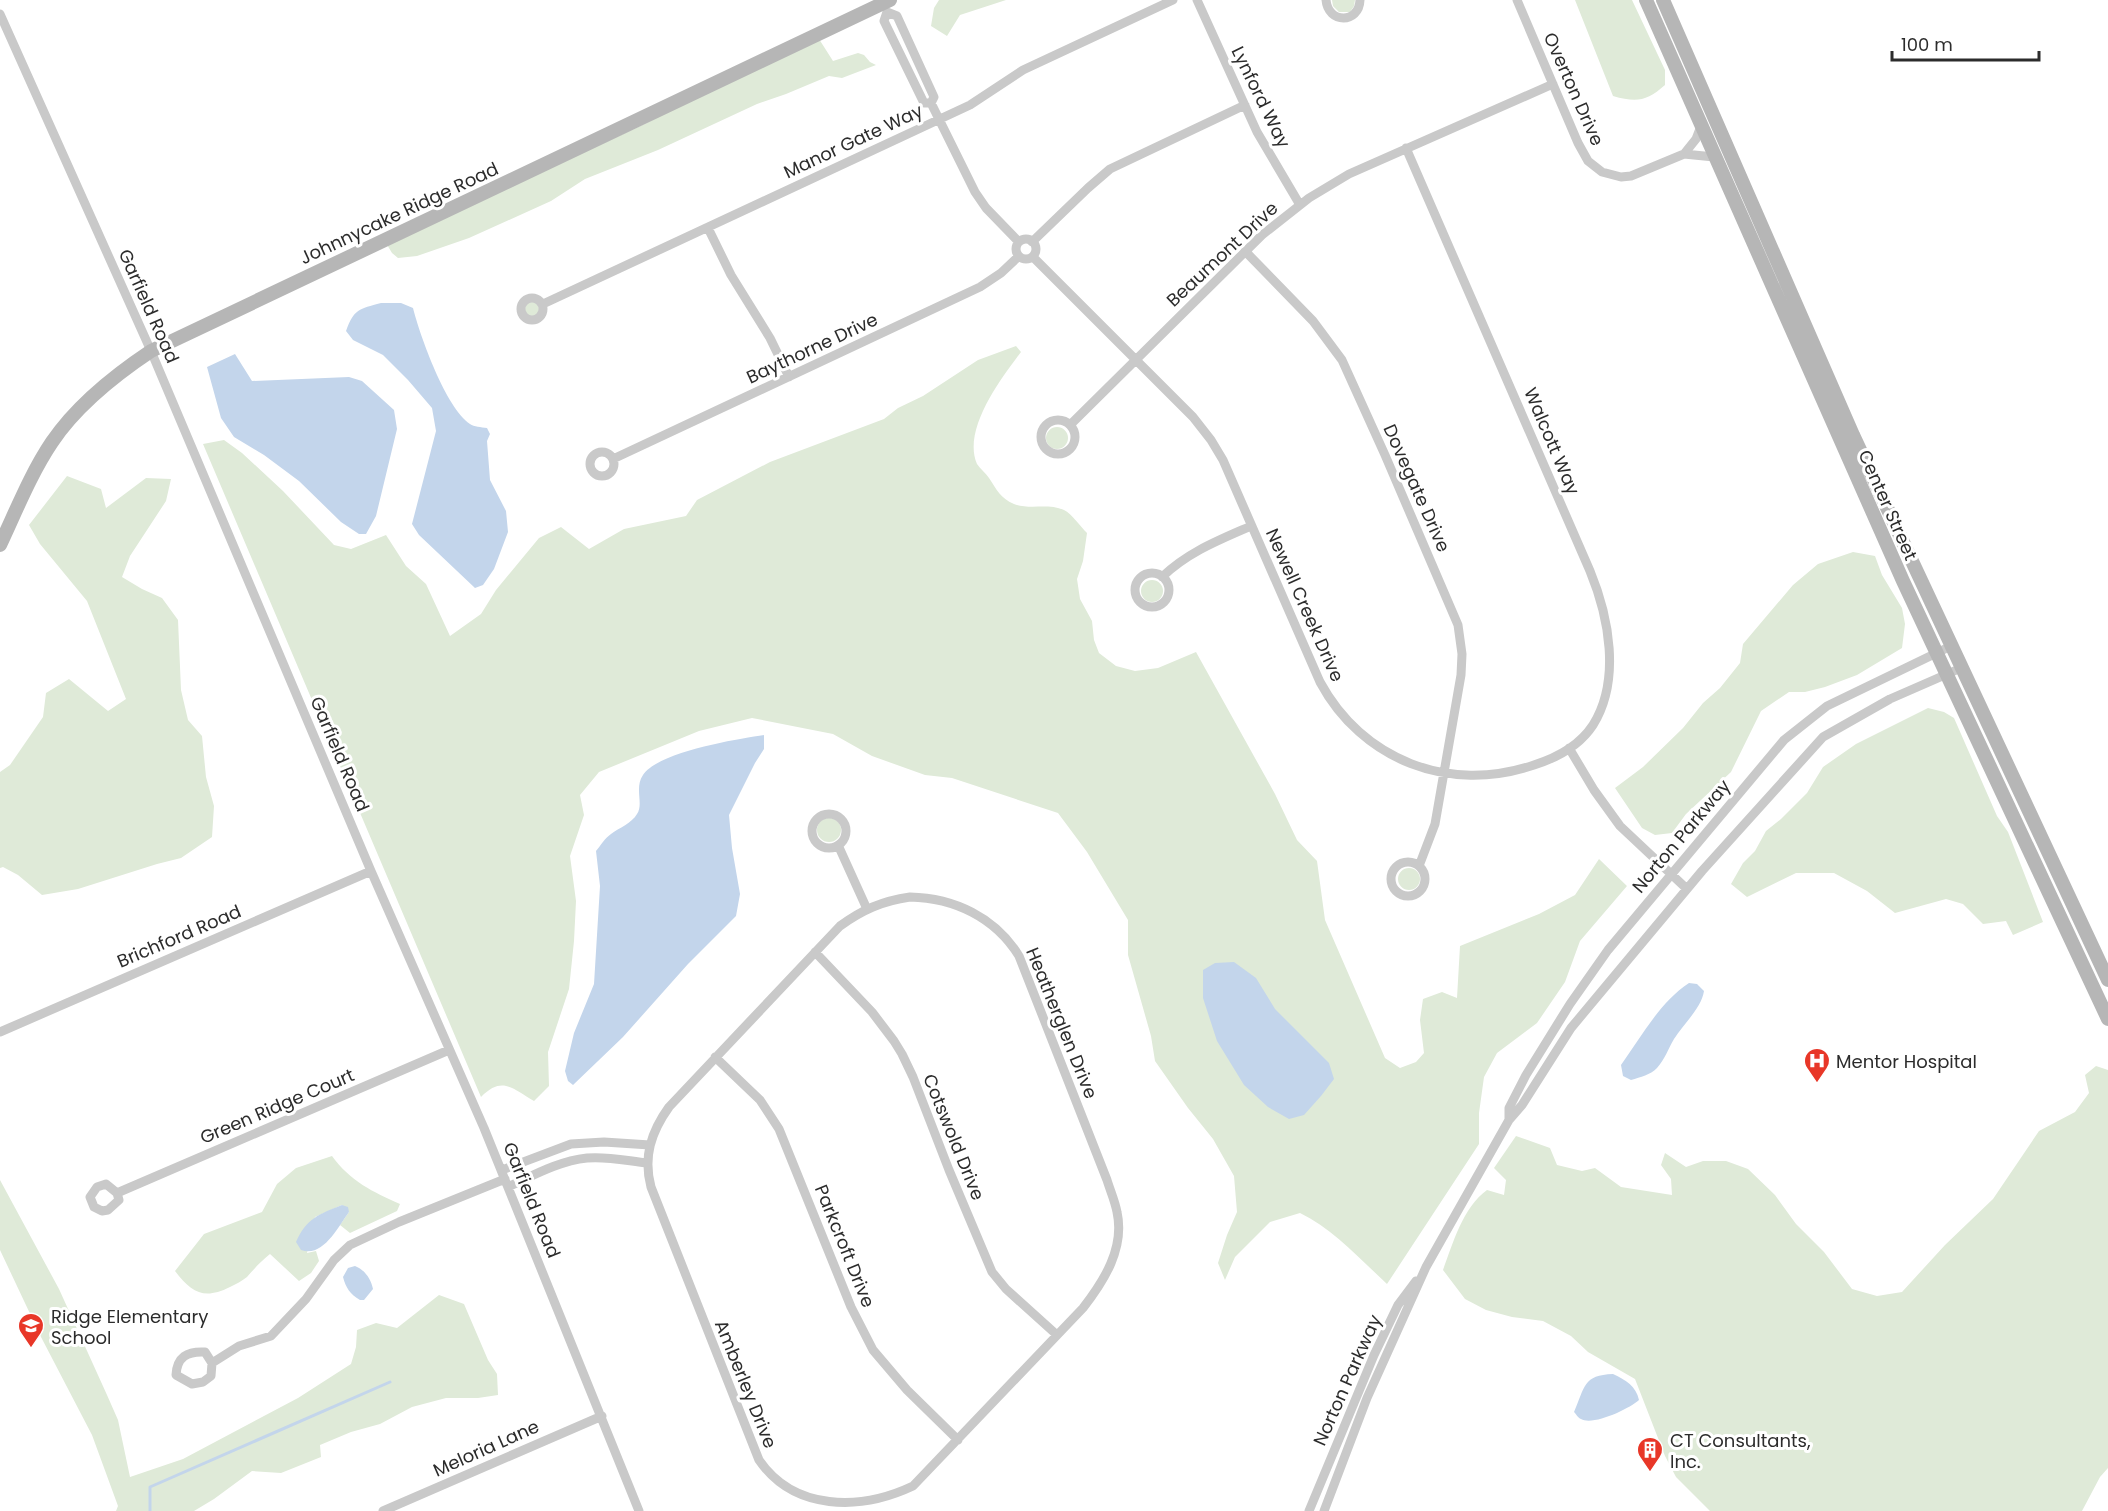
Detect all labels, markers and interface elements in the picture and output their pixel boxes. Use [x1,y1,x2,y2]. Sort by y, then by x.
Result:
scale bar [1892,24,2039,62]
street label: Overton Drive [1538,28,1610,150]
text: 100 m [1901,32,1953,57]
street label: Lynford Way [1226,42,1296,152]
street label: Manor Gate Way [779,98,927,184]
street label: Johnnycake Ridge Road [296,156,502,270]
street label: Beaumont Drive [1161,196,1283,312]
street label: Garfield Road [113,245,185,367]
street label: Baythorne Drive [742,307,882,389]
street label: Walcott Way [1518,383,1586,499]
street label: Dovegate Drive [1378,420,1456,556]
street label: Center Street [1852,446,1924,564]
street label: Newell Creek Drive [1260,524,1350,686]
street label: Garfield Road [305,693,375,815]
street label: Norton Parkway [1626,774,1736,898]
street label: Brichford Road [113,899,245,973]
street label: Heatherglen Drive [1020,944,1104,1102]
hospital icon: Mentor Hospital [1802,1046,1832,1084]
place label: Mentor Hospital [1836,1049,1977,1074]
street label: Green Ridge Court [196,1062,358,1150]
street label: Cotswold Drive [917,1070,991,1204]
street label: Garfield Road [497,1138,567,1262]
street label: Parkcroft Drive [809,1181,881,1311]
place label: Ridge Elementary School [51,1304,208,1350]
school or university icon: Ridge Elementary School [16,1311,46,1349]
street label: Norton Parkway [1307,1311,1387,1449]
street label: Amberley Drive [709,1316,783,1452]
street label: Meloria Lane [429,1414,543,1482]
place label: CT Consultants, Inc. [1670,1428,1811,1474]
building icon: CT Consultants, Inc. [1635,1435,1665,1473]

